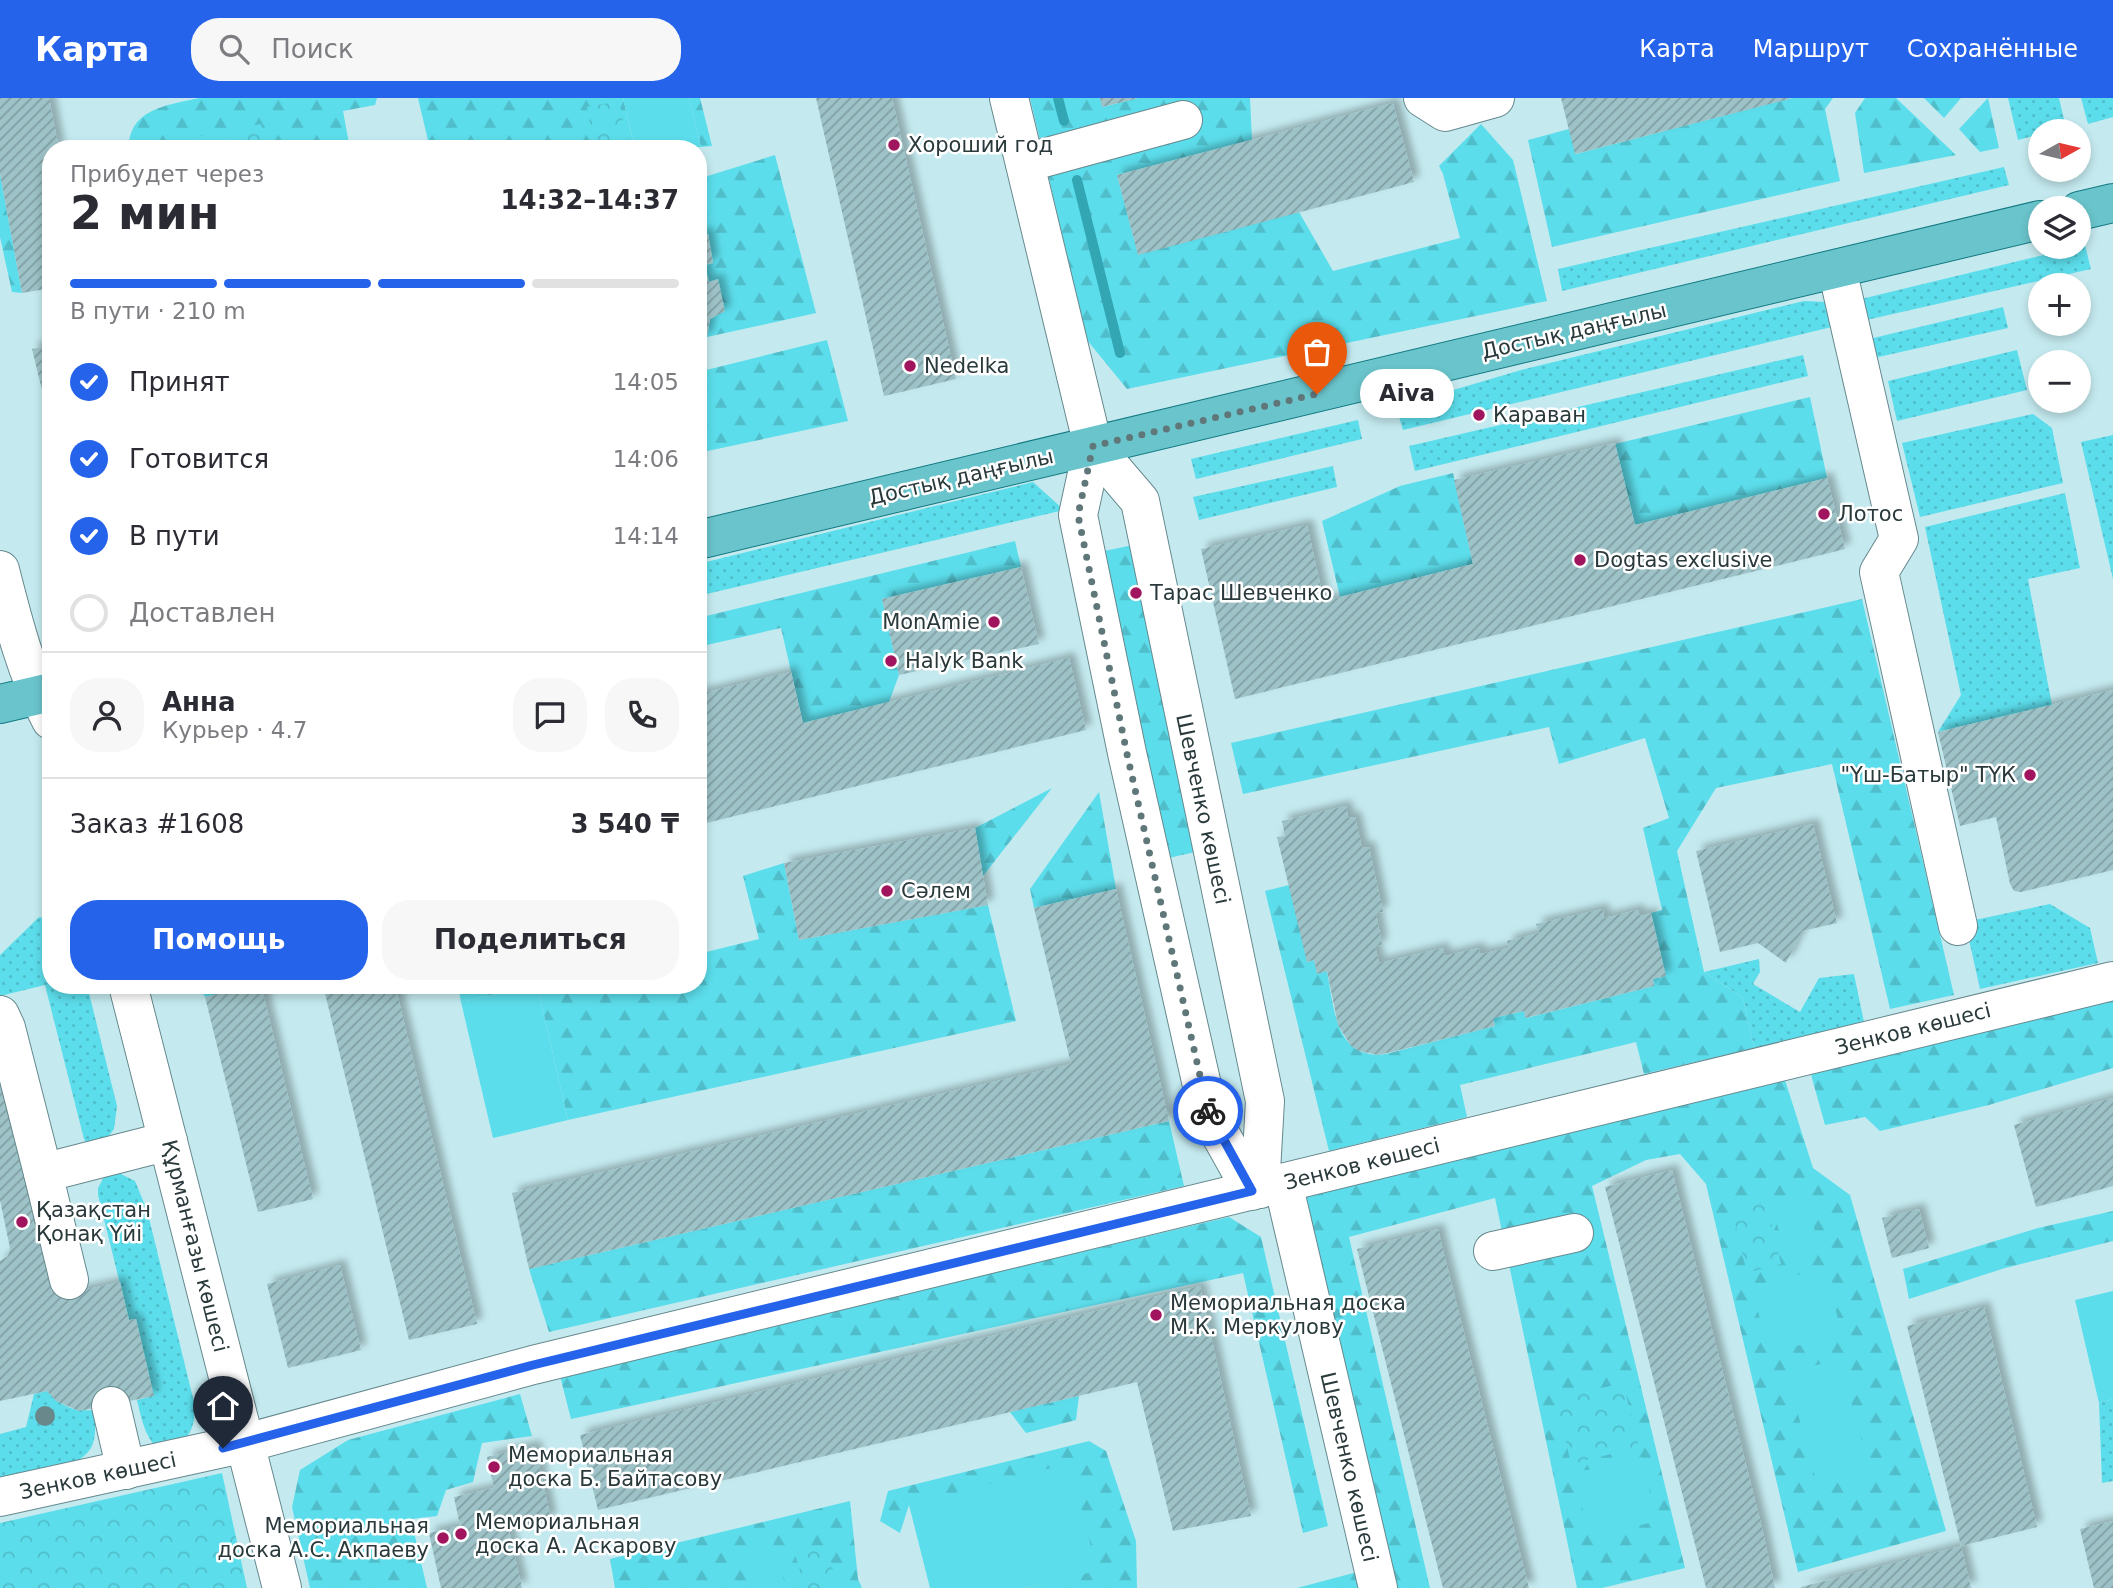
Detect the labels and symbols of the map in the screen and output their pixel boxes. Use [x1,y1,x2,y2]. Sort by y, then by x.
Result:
north arrow [2028,119,2091,182]
place label: Хороший год [908,133,1053,157]
marker: Хороший год [886,137,902,153]
street label: Достық даңғылы [1479,298,1669,364]
pin [1287,322,1347,394]
place label: Nedelka [924,354,1009,378]
marker: Nedelka [902,358,918,374]
callout: Aiva [1359,370,1454,418]
place label: Караван [1493,403,1586,427]
marker: Караван [1471,407,1487,423]
street label: Достық даңғылы [866,444,1056,510]
place label: Лотос [1838,502,1903,526]
marker: Лотос [1816,506,1832,522]
place label: Dogtas exclusive [1594,548,1773,572]
marker: Dogtas exclusive [1572,552,1588,568]
place label: Тарас Шевченко [1149,581,1332,605]
marker: Тарас Шевченко [1128,585,1144,601]
place label: MonAmie [882,610,980,634]
marker: MonAmie [986,614,1002,630]
place label: Halyk Bank [905,649,1024,673]
marker: Halyk Bank [883,653,899,669]
street label: Шевченко көшесі [1171,712,1235,906]
place label: "Үш-Батыр" ТҮК [1840,763,2016,787]
marker: "Үш-Батыр" ТҮК [2022,767,2038,783]
place label: Сәлем [901,879,971,903]
marker: Сәлем [879,883,895,899]
street label: Зенков көшесі [1833,998,1993,1060]
courier [1173,1076,1243,1146]
street label: Зенков көшесі [1282,1133,1442,1195]
street label: Құрманғазы көшесі [157,1137,233,1355]
place label: Қазақстан Қонақ Үйі [36,1198,151,1246]
marker: Қазақстан Қонақ Үйі [14,1214,30,1230]
place label: Мемориальная доска М.К. Меркулову [1170,1291,1406,1339]
marker: Мемориальная доска М.К. Меркулову [1148,1307,1164,1323]
street label: Шевченко көшесі [1315,1370,1383,1564]
pin [193,1376,253,1448]
place label: Мемориальная доска Б. Байтасову [508,1443,722,1491]
street label: Зенков көшесі [17,1448,179,1504]
marker: Мемориальная доска Б. Байтасову [486,1459,502,1475]
place label: Мемориальная доска А. Аскарову [475,1510,676,1558]
place label: Мемориальная доска А.С. Акпаеву [217,1514,429,1562]
marker: Мемориальная доска А. Аскарову [453,1526,469,1542]
marker: Мемориальная доска А.С. Акпаеву [435,1530,451,1546]

